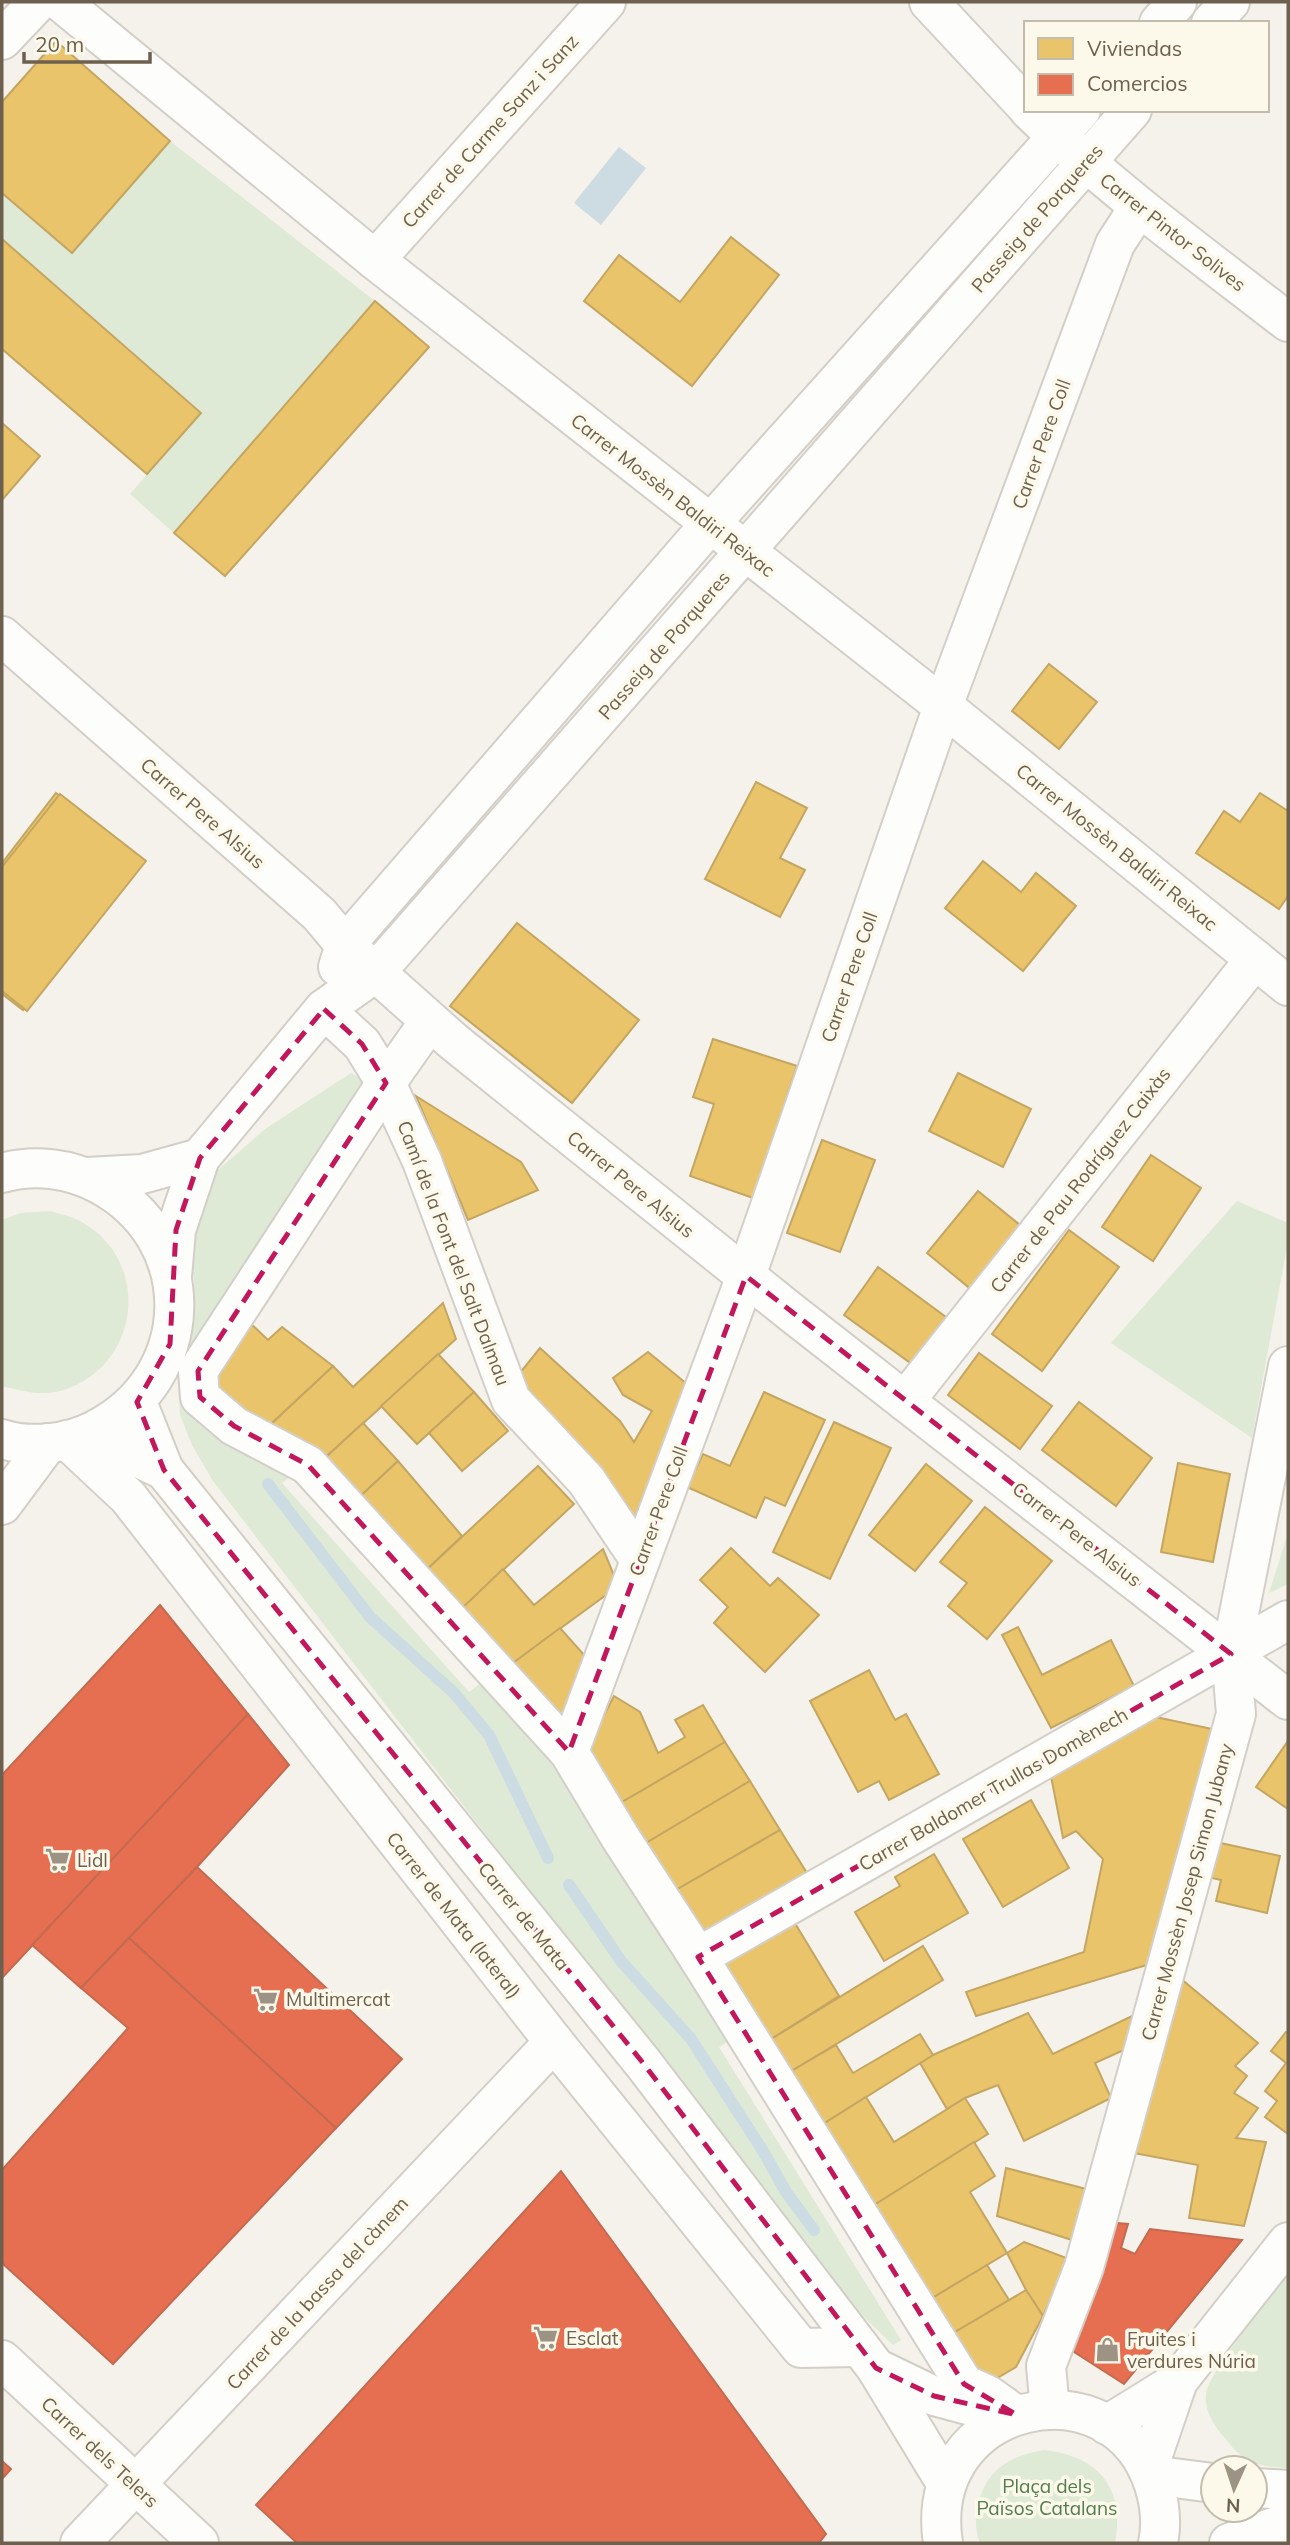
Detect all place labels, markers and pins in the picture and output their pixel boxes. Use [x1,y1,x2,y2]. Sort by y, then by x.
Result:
supermarket icon: Lidl [43,1846,71,1874]
place label: Lidl [77,1848,108,1872]
supermarket icon: Multimercat [252,1985,280,2013]
place label: Multimercat [286,1987,390,2011]
supermarket icon: Esclat [532,2324,560,2352]
place label: Esclat [566,2326,619,2350]
place label: Fruites i verdures Núria [1127,2327,1256,2373]
shop icon: Fruites i verdures Núria [1093,2336,1121,2364]

